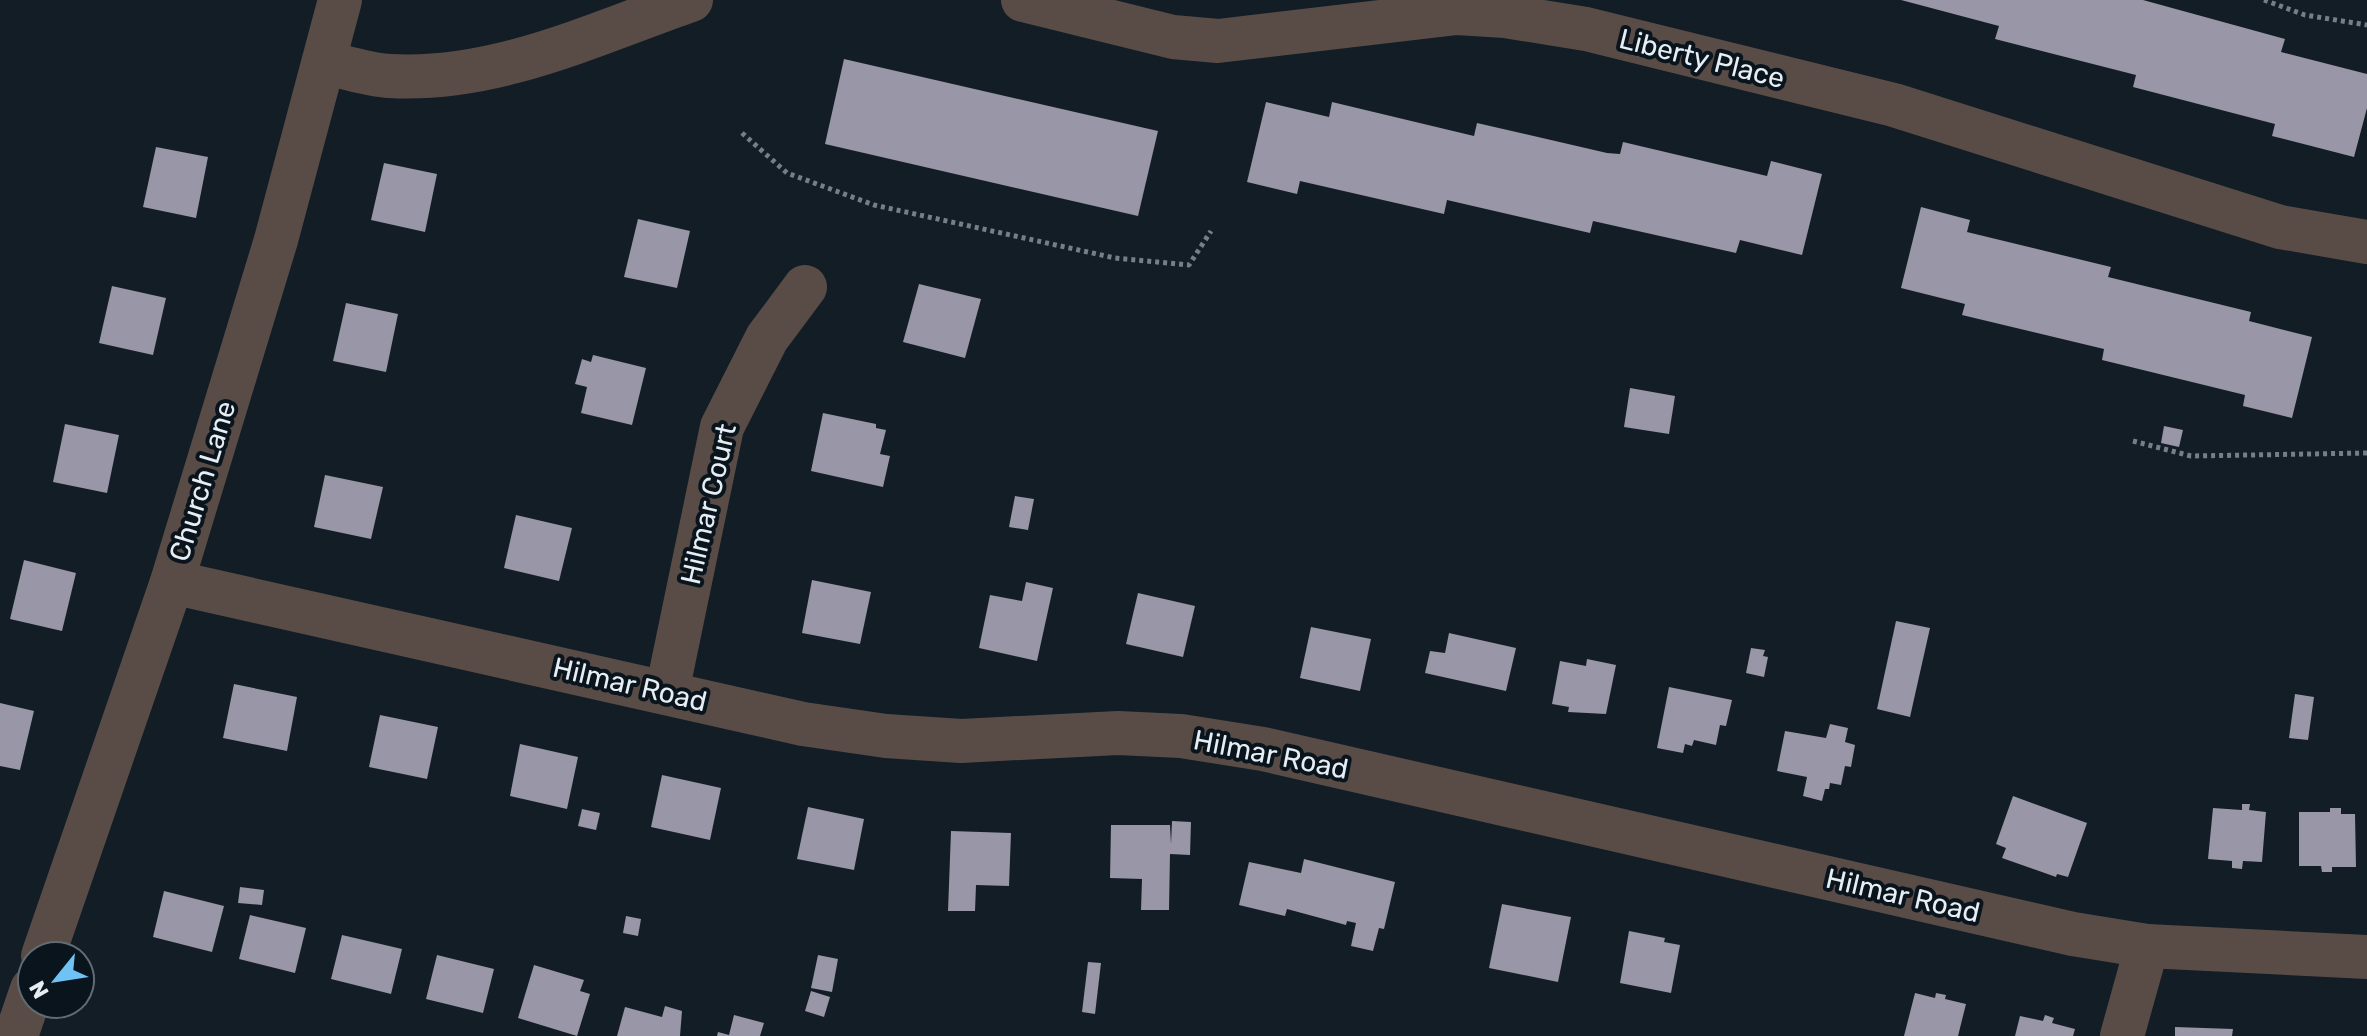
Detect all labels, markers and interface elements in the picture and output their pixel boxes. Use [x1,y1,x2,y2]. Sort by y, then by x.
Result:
street label: Liberty Place [1616,22,1788,95]
street label: Church Lane [162,397,243,565]
street label: Hilmar Court [674,420,743,588]
street label: Hilmar Road [550,651,710,718]
street label: Hilmar Road [1191,723,1351,786]
street label: Hilmar Road [1823,862,1983,929]
north arrow [16,940,96,1020]
text: N [23,976,55,1003]

